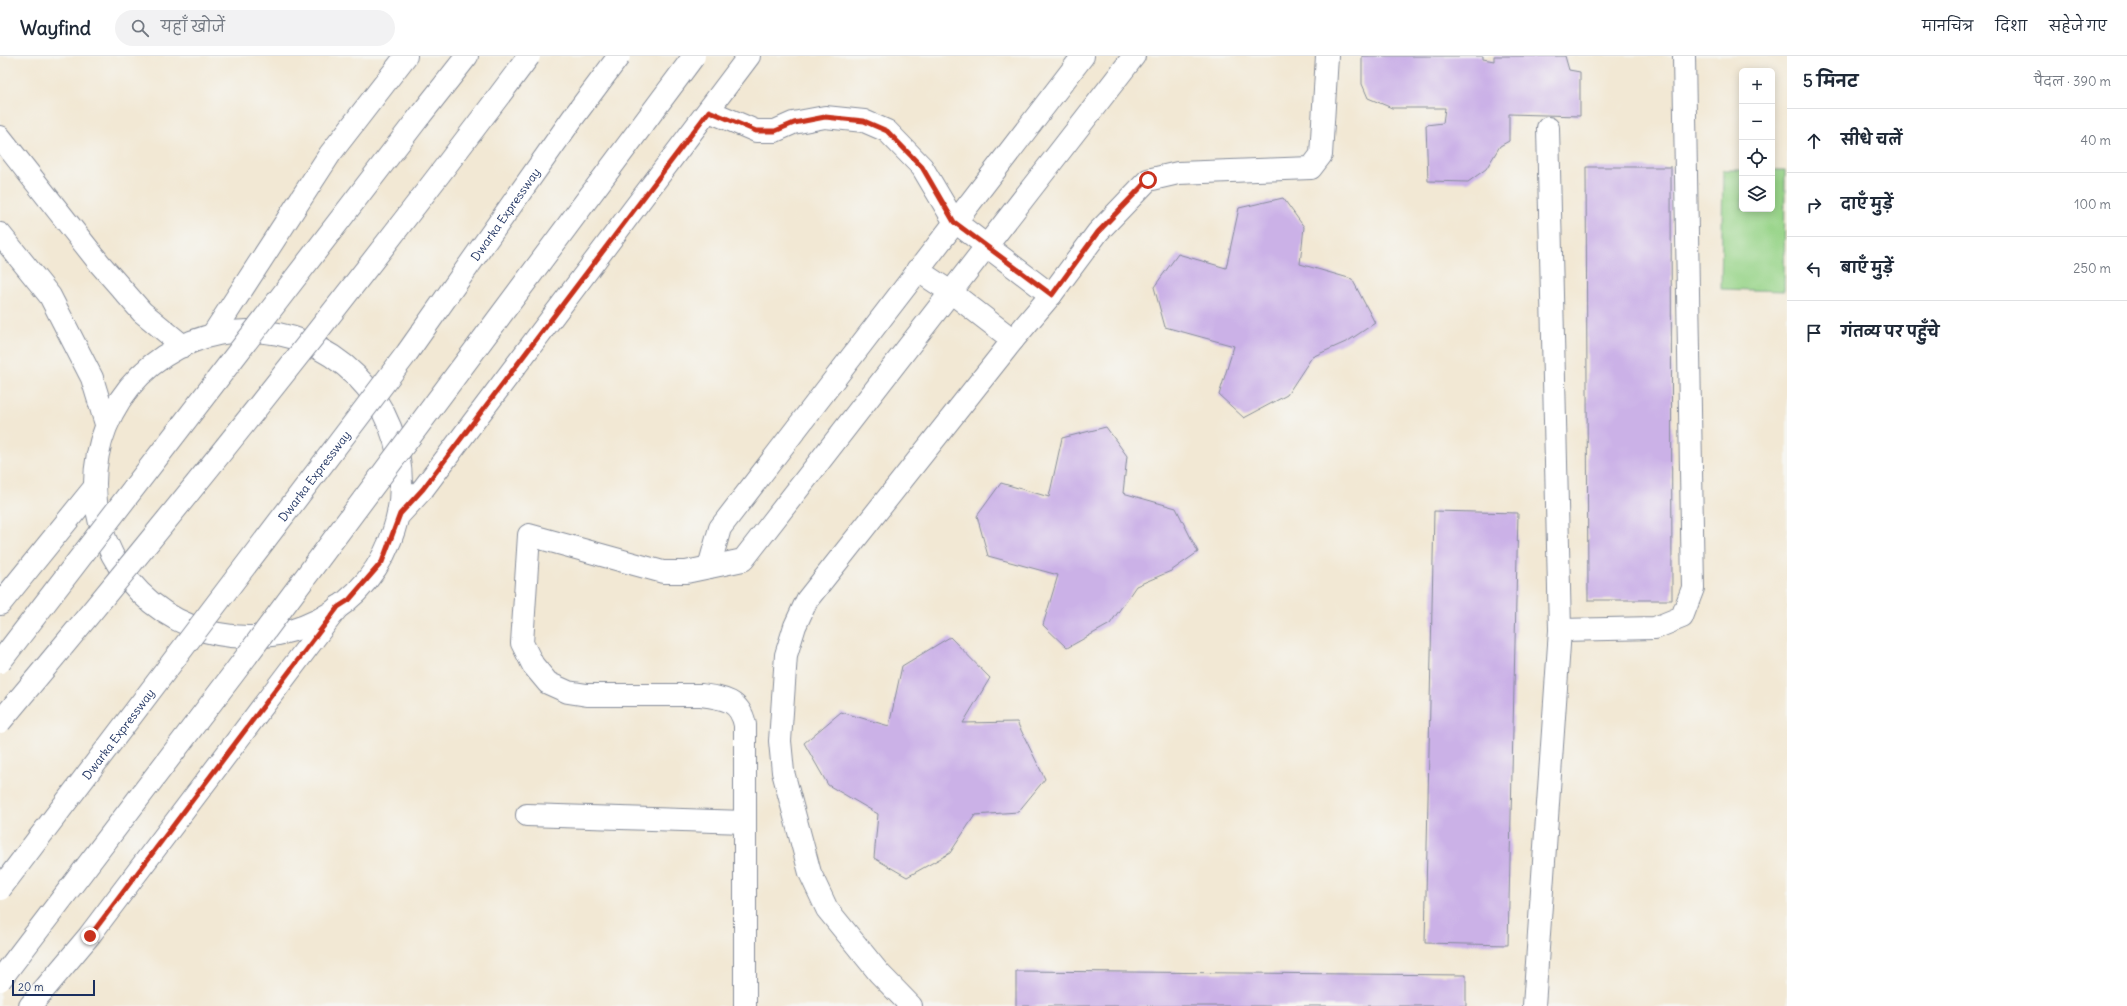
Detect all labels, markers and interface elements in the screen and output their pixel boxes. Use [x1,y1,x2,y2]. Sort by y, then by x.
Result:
search box [115,10,395,46]
text: Wayfind [20,16,91,40]
icon: search [129,17,151,39]
text: यहाँ खोजें [161,17,225,36]
text: मानचित्र [1922,17,1973,35]
text: दिशा [1995,17,2027,35]
text: सहेजे गए [2049,17,2107,35]
map controls [1739,68,1775,212]
button: + [1739,68,1775,104]
text: 5 मिनट [1803,70,1858,92]
text: पैदल · 390 m [2034,73,2111,90]
button: − [1739,104,1775,140]
icon: ahead [1803,130,1825,152]
text: सीधे चलें [1841,130,1902,149]
text: 40 m [2080,132,2111,149]
button: locate [1739,140,1775,176]
street label: Dwarka Expressway [467,165,543,263]
route start [1139,171,1157,189]
button: layers [1739,176,1775,212]
icon: right [1803,194,1825,216]
text: दाएँ मुड़ें [1841,194,1893,213]
text: 100 m [2074,196,2111,213]
icon: left [1803,258,1825,280]
text: बाएँ मुड़ें [1841,258,1893,277]
text: 250 m [2073,260,2111,277]
icon: arrive [1803,322,1825,344]
text: गंतव्य पर पहुँचे [1841,322,1939,341]
street label: Dwarka Expressway [275,427,353,524]
street label: Dwarka Expressway [79,685,157,782]
route end [81,927,99,945]
scale bar [12,978,95,997]
text: 20 m [18,980,44,994]

